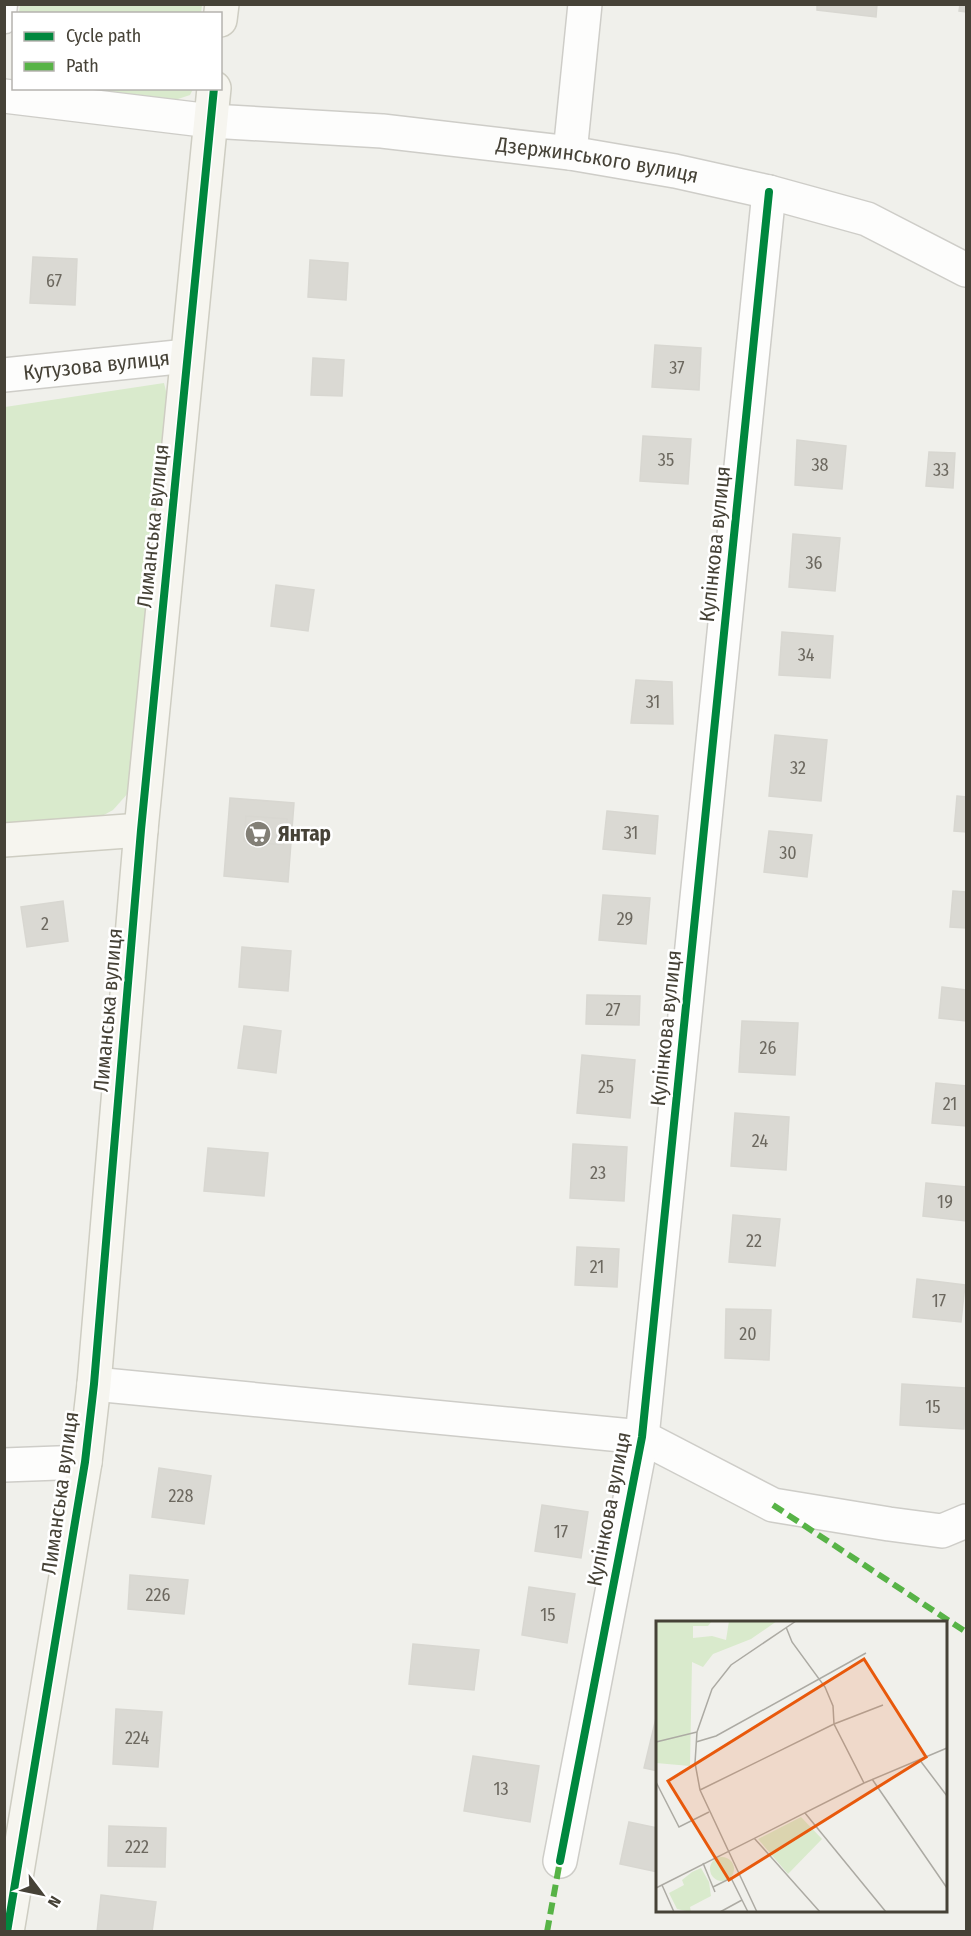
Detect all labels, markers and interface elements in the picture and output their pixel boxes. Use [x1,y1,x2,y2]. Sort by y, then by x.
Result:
legend [12,12,222,90]
text: Cycle path [66,25,141,47]
text: Path [66,55,99,77]
street label: Дзержинського вулиця [494,131,701,189]
house number: 67 [46,270,62,292]
street label: Кутузова вулиця [22,345,171,386]
house number: 37 [669,357,685,379]
street label: Лиманська вулиця [131,443,175,609]
house number: 35 [658,449,674,471]
house number: 38 [811,454,829,476]
house number: 33 [933,459,949,481]
street label: Кулінкова вулиця [694,465,736,623]
house number: 36 [805,552,823,574]
house number: 34 [798,644,815,666]
house number: 31 [646,691,660,713]
house number: 32 [790,757,806,779]
supermarket icon: Янтар [243,819,273,849]
place label: Янтар [278,821,331,847]
house number: 31 [624,822,638,844]
house number: 30 [779,842,797,864]
house number: 29 [617,908,633,930]
house number: 2 [41,913,49,935]
street label: Лиманська вулиця [88,927,128,1093]
street label: Кулінкова вулиця [645,949,687,1107]
house number: 27 [605,999,621,1021]
house number: 26 [760,1037,777,1059]
house number: 25 [598,1076,614,1098]
house number: 21 [943,1093,957,1115]
house number: 24 [752,1130,768,1152]
house number: 23 [590,1162,606,1184]
house number: 19 [937,1191,953,1213]
house number: 22 [746,1230,762,1252]
house number: 21 [590,1256,604,1278]
house number: 17 [932,1290,946,1312]
house number: 20 [739,1323,757,1345]
house number: 15 [925,1396,941,1418]
street label: Лиманська вулиця [36,1410,84,1576]
street label: Кулінкова вулиця [581,1430,637,1588]
house number: 228 [169,1485,193,1507]
house number: 17 [554,1521,568,1543]
house number: 226 [146,1584,170,1606]
house number: 15 [540,1604,556,1626]
inset map [656,1621,947,1912]
house number: 224 [125,1727,149,1749]
house number: 13 [493,1778,509,1800]
house number: 222 [125,1836,149,1858]
north arrow [12,1864,72,1924]
text: N [44,1893,65,1911]

